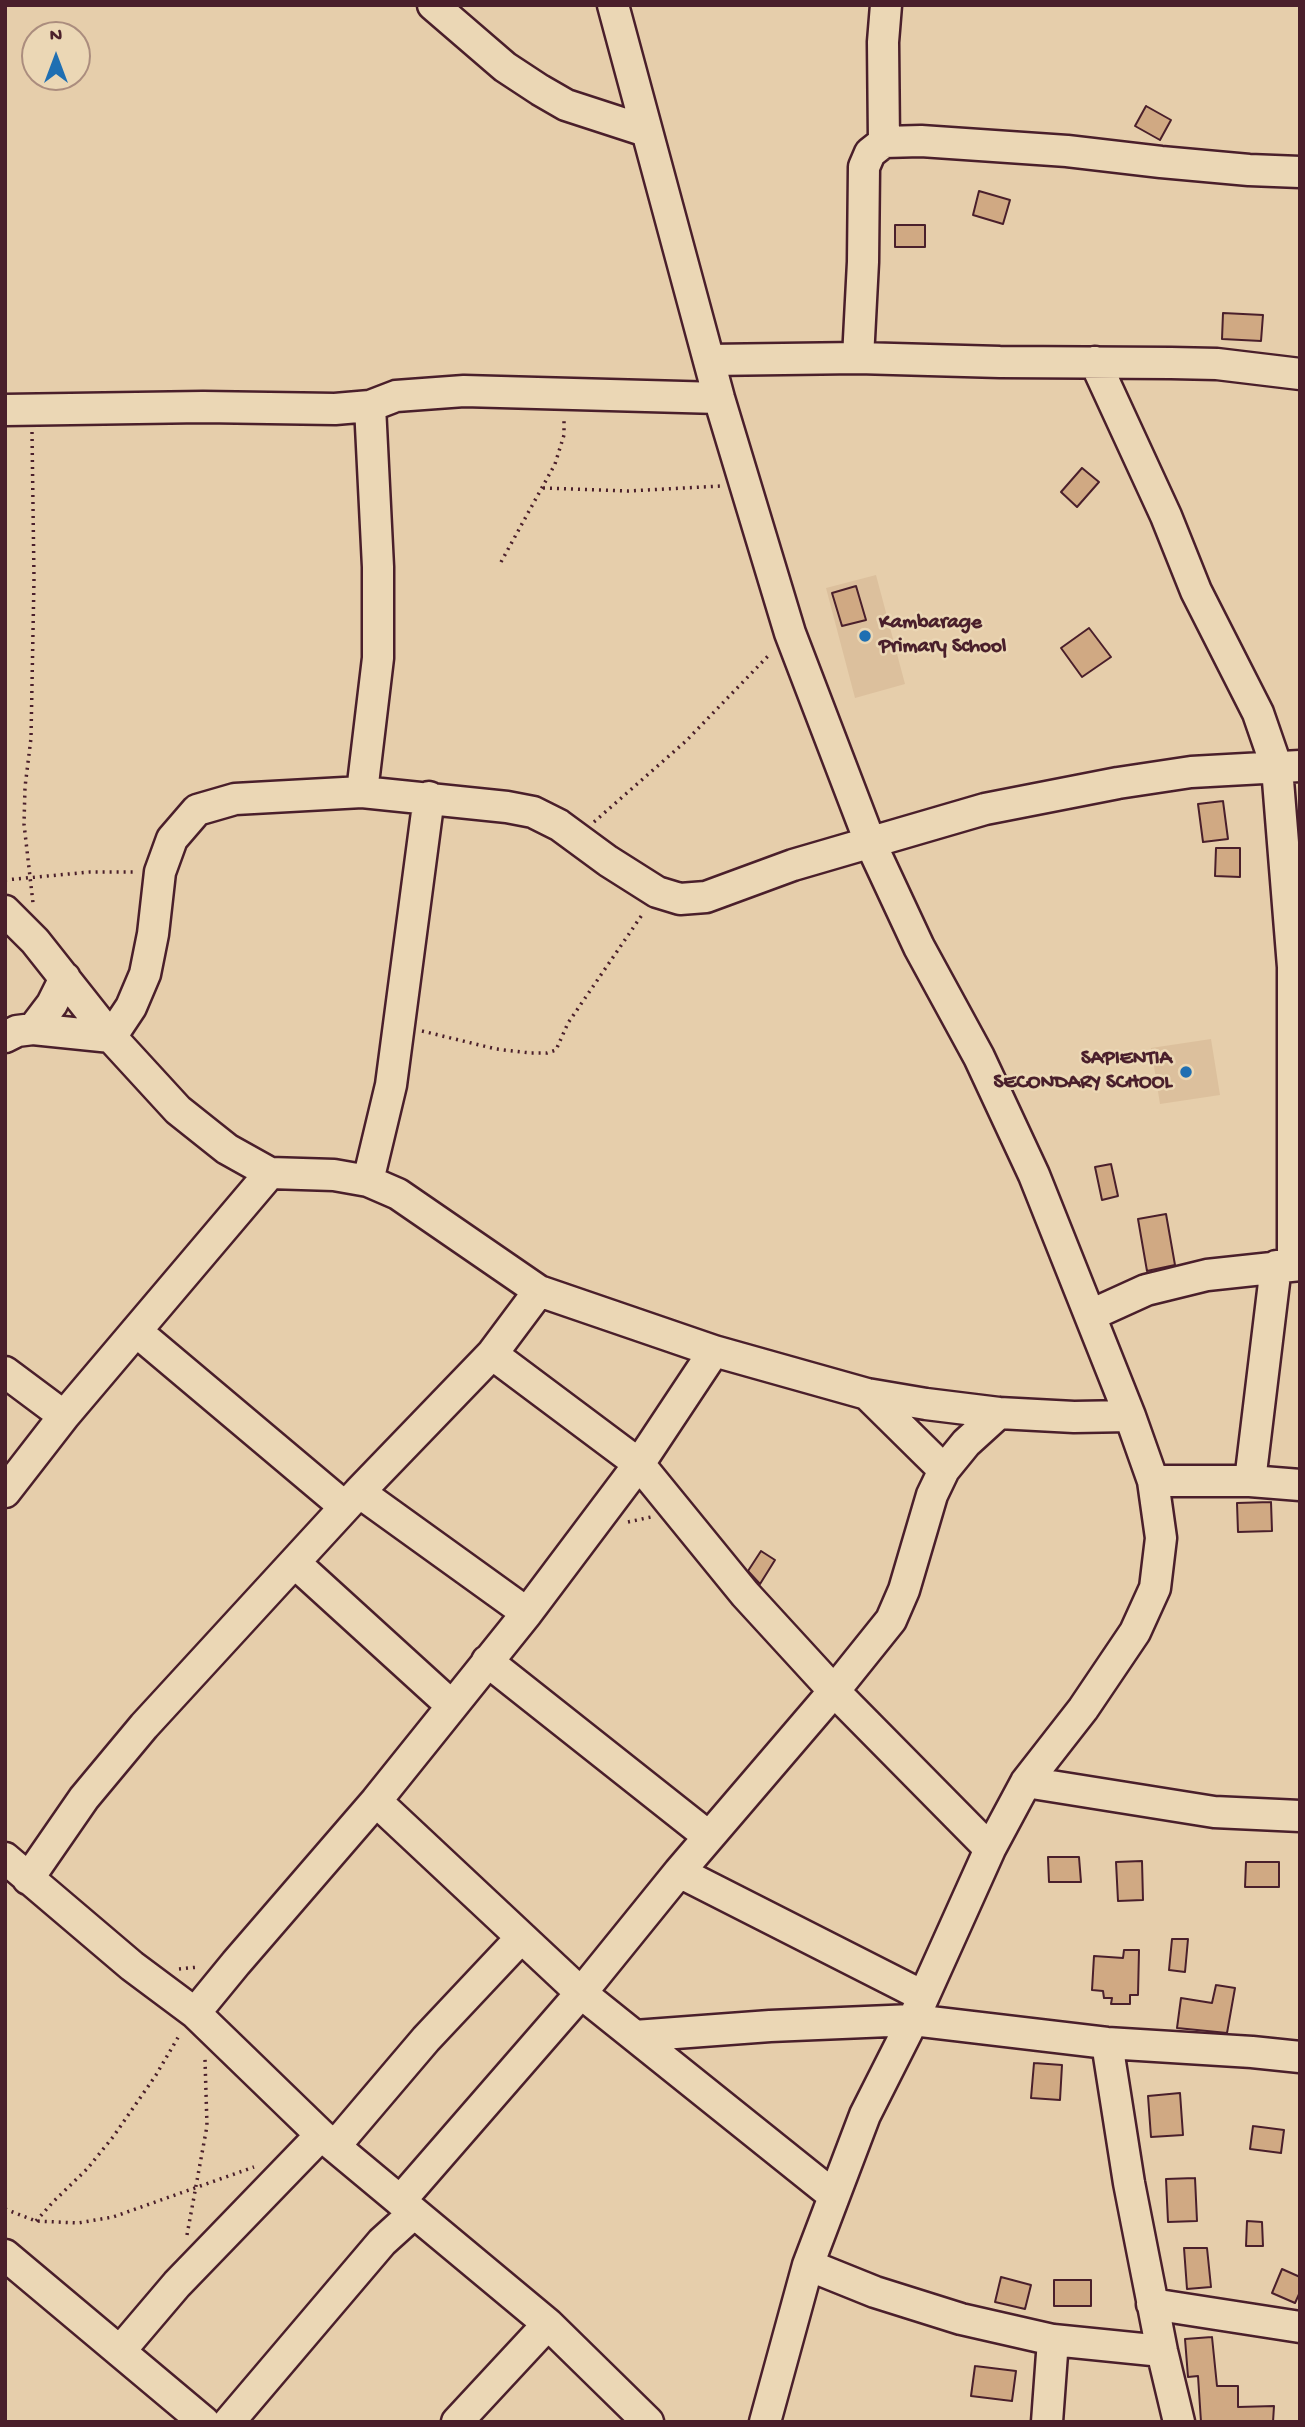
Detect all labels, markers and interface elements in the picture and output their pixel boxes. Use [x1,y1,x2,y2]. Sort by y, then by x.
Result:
north arrow [21,21,91,91]
text: N [50,25,62,48]
place label: Kambarage Primary School [879,611,1006,661]
marker: Kambarage Primary School [857,628,873,644]
place label: SAPIENTIA SECONDARY SCHOOL [994,1047,1172,1097]
marker: SAPIENTIA SECONDARY SCHOOL [1178,1064,1194,1080]

